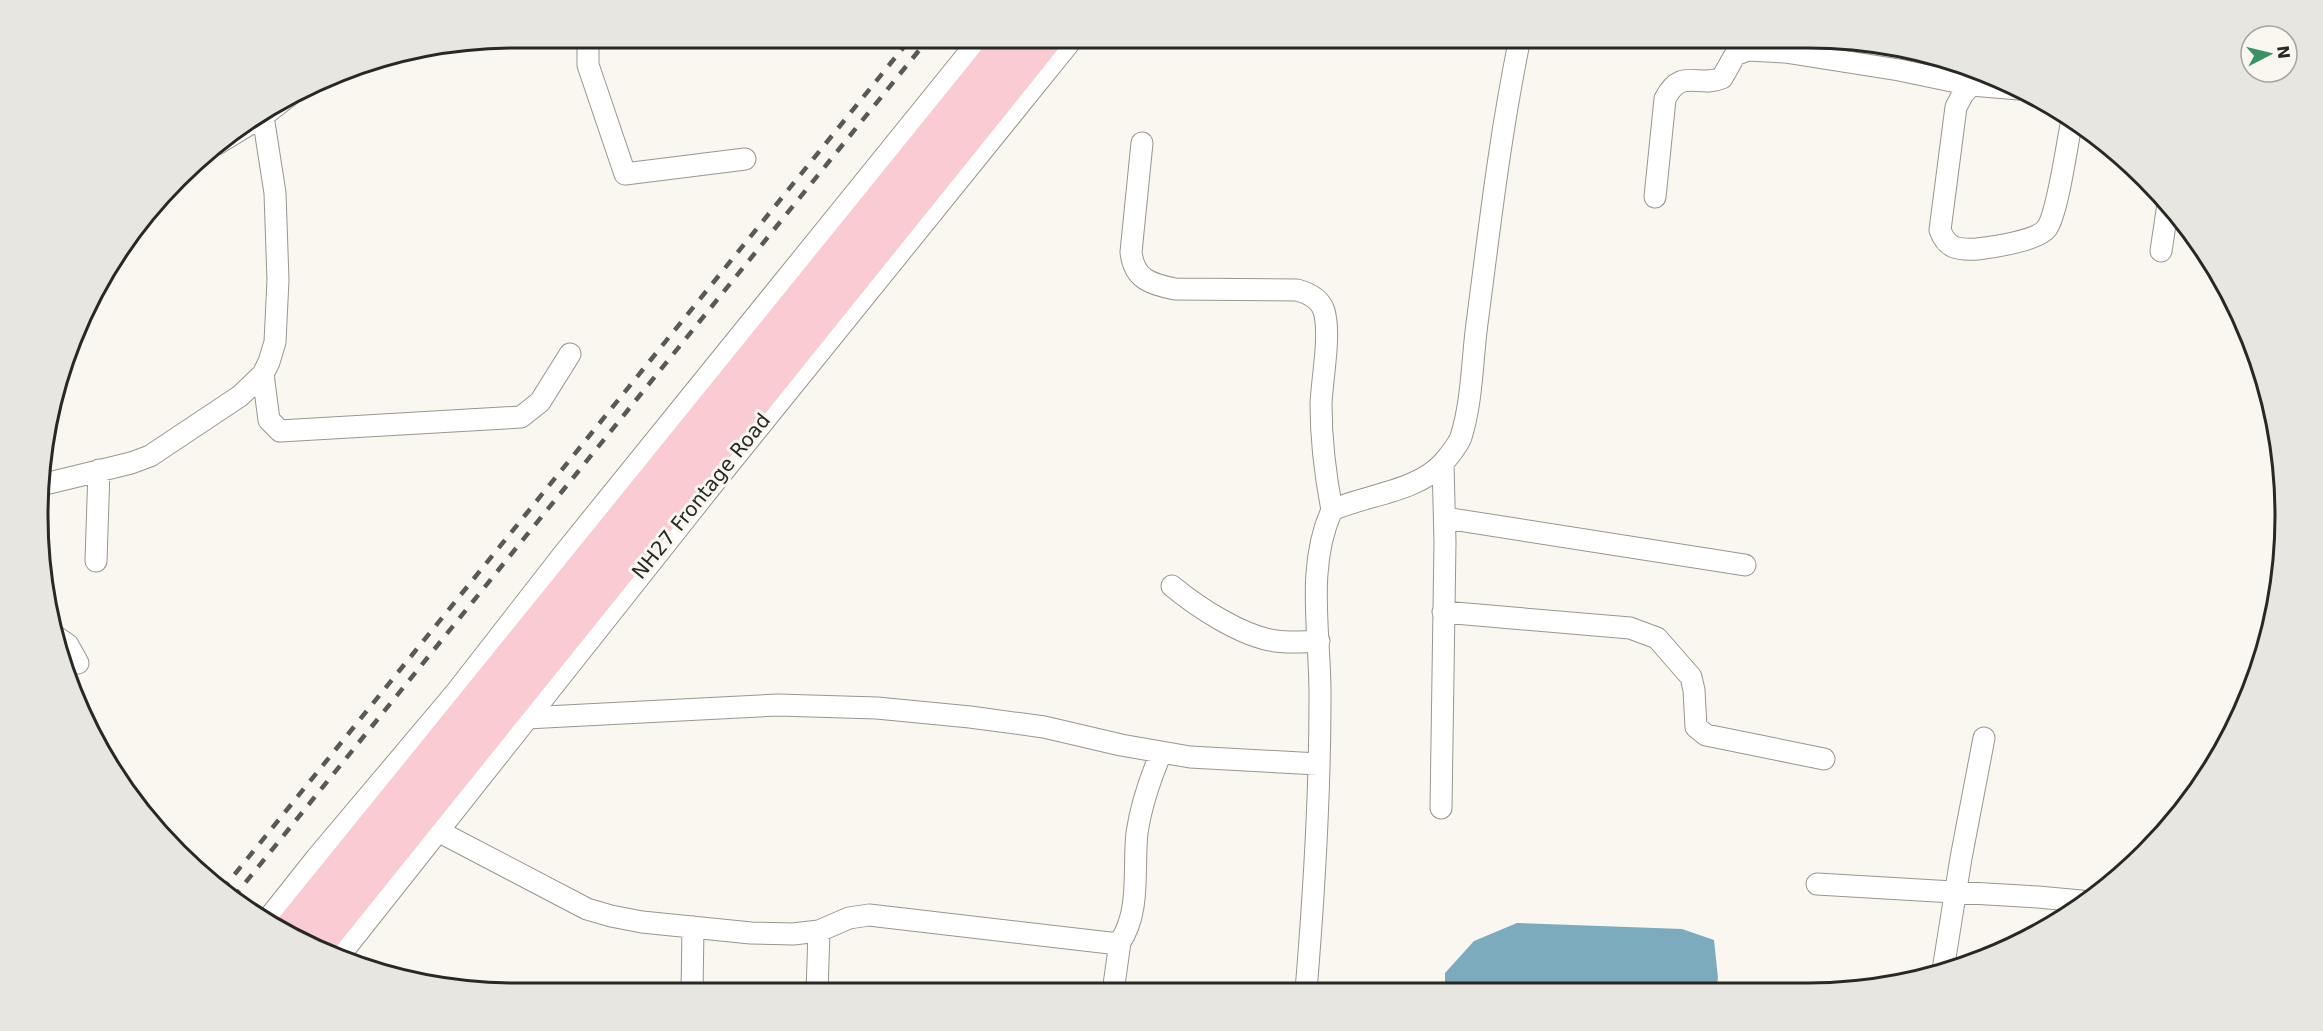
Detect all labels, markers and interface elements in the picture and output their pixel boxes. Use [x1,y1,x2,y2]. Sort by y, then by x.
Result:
north arrow [2239,24,2299,84]
text: N [2273,44,2294,60]
street label: NH27 Frontage Road [627,408,775,584]

